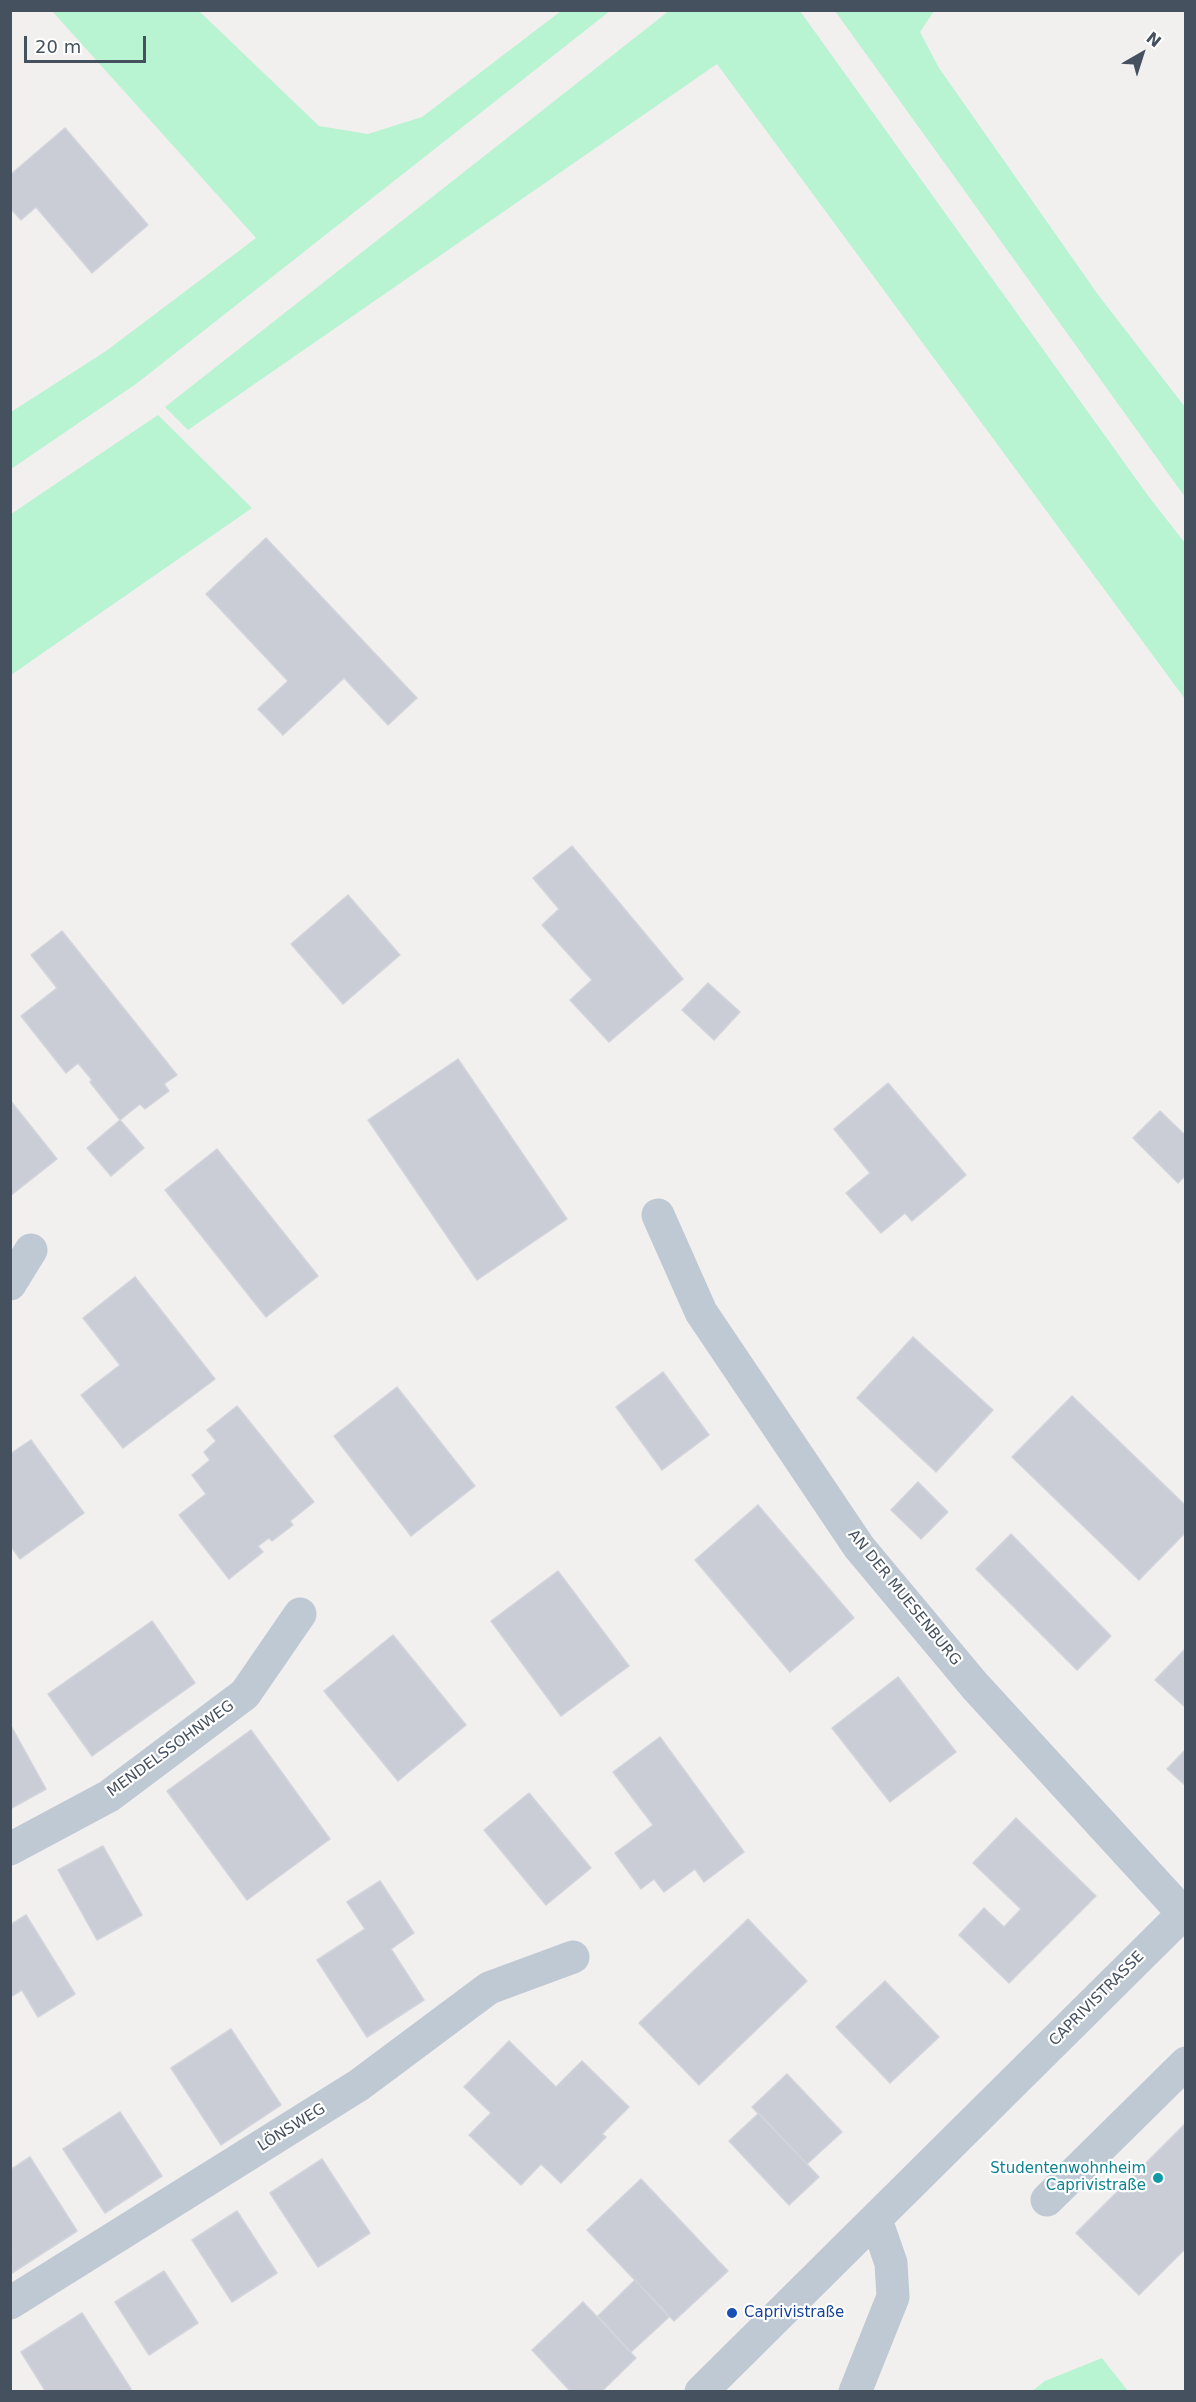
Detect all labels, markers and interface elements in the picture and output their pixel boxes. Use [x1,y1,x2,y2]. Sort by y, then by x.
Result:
scale bar [27,24,148,62]
north arrow [1112,24,1172,84]
text: N [1142,28,1165,51]
text: 20 m [35,36,81,57]
street label: AN DER MUESENBURG [844,1527,964,1669]
street label: MENDELSSOHNWEG [104,1697,238,1801]
street label: CAPRIVISTRASSE [1046,1948,1148,2050]
street label: LÖNSWEG [255,2100,329,2156]
place label: Studentenwohnheim Caprivistraße [990,2160,1146,2195]
marker: Studentenwohnheim Caprivistraße [1151,2171,1165,2185]
place label: Caprivistraße [744,2304,844,2322]
marker: Caprivistraße [725,2306,739,2320]

